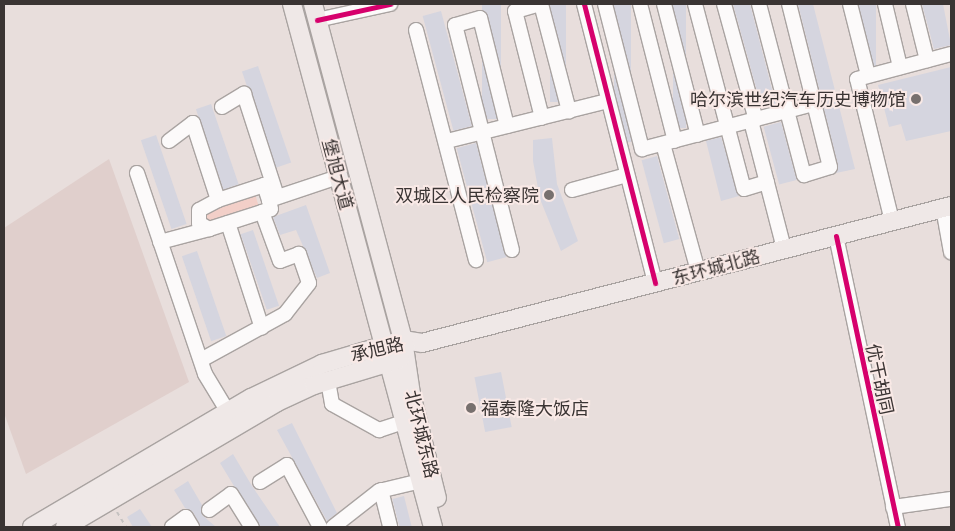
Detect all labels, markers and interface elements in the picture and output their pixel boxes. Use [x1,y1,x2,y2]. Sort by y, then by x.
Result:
place label: 哈尔滨世纪汽车历史博物馆 [690,88,906,110]
marker: 哈尔滨世纪汽车历史博物馆 [910,93,922,105]
street label: 堡旭大道 [318,136,358,212]
place label: 双城区人民检察院 [395,184,539,206]
marker: 双城区人民检察院 [543,189,555,201]
street label: 东环城北路 [670,245,762,289]
street label: 承旭路 [348,332,406,366]
street label: 优干胡同 [862,342,898,416]
street label: 北环城东路 [401,388,443,480]
place label: 福泰隆大饭店 [481,397,589,419]
marker: 福泰隆大饭店 [465,402,477,414]

